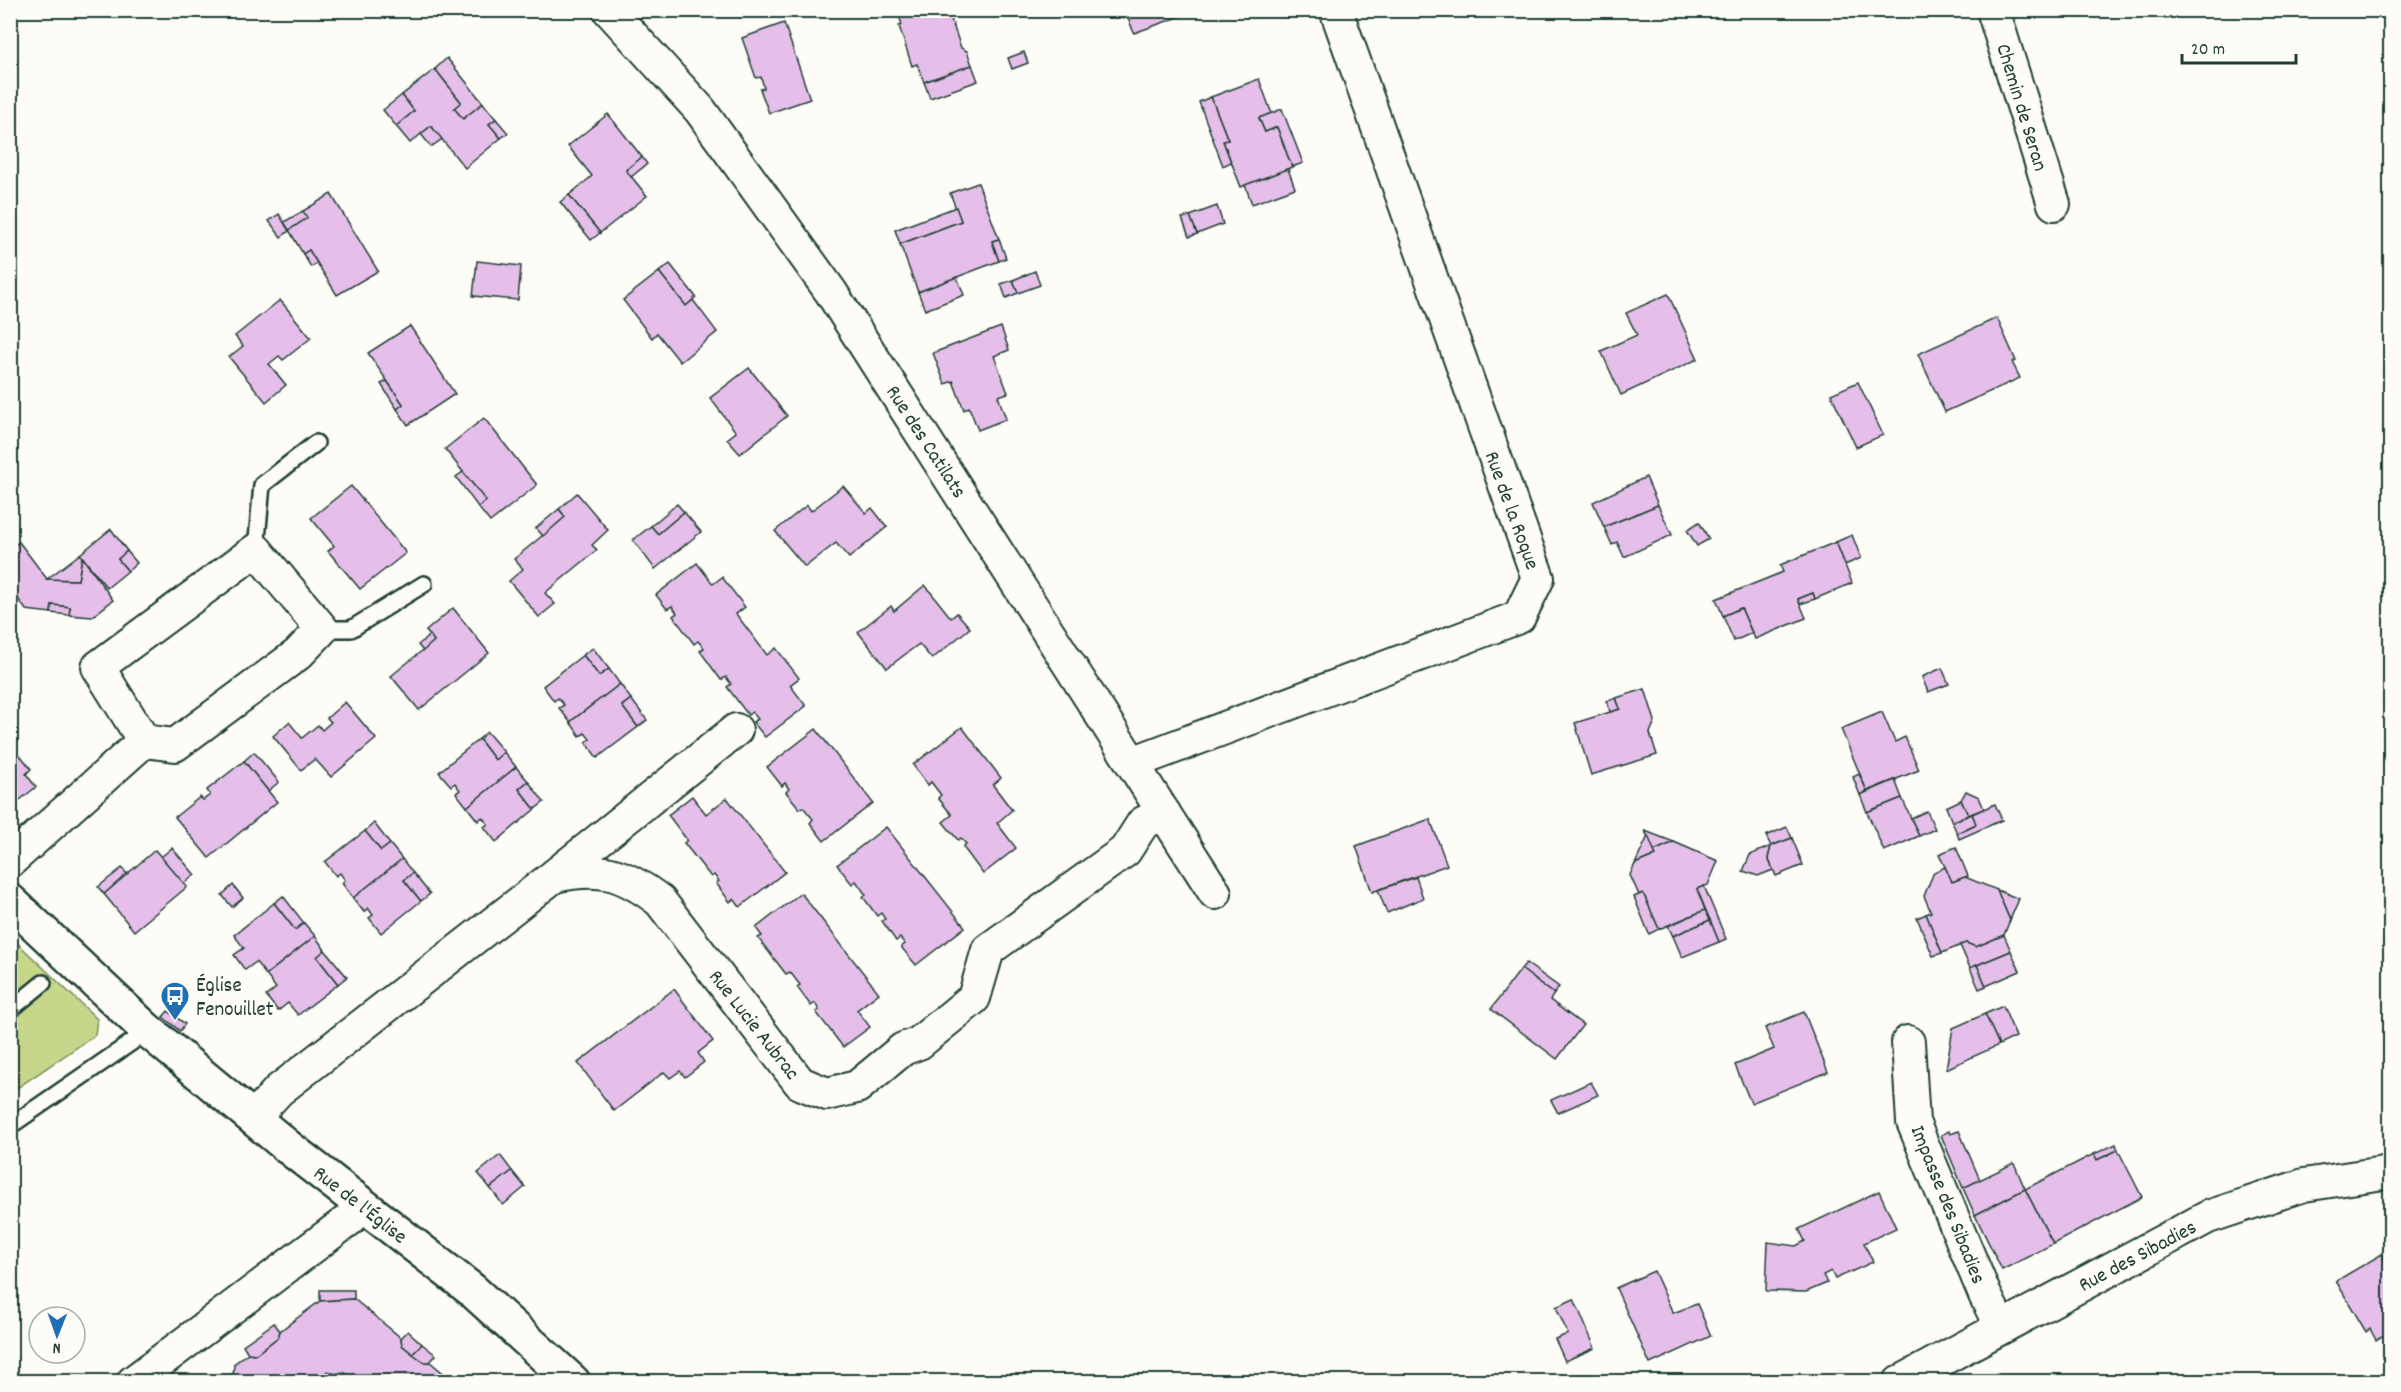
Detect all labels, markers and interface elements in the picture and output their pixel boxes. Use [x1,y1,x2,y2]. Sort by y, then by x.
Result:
scale bar [2182,27,2296,65]
text: 20 m [2191,38,2225,63]
street label: Chemin de Seran [1987,40,2054,175]
street label: Rue des Catilats [877,380,972,505]
street label: Rue de la Roque [1475,448,1545,574]
street label: Rue Lucie Aubrac [700,964,805,1087]
place label: Église Fenouillet [196,972,274,1026]
bus stop icon: Église Fenouillet [159,980,191,1022]
street label: Impasse des Sibadies [1901,1121,1992,1289]
street label: Rue de l'Église [306,1160,413,1253]
street label: Rue des Sibadies [2074,1214,2203,1301]
north arrow [27,1305,87,1365]
text: N [53,1336,61,1359]

